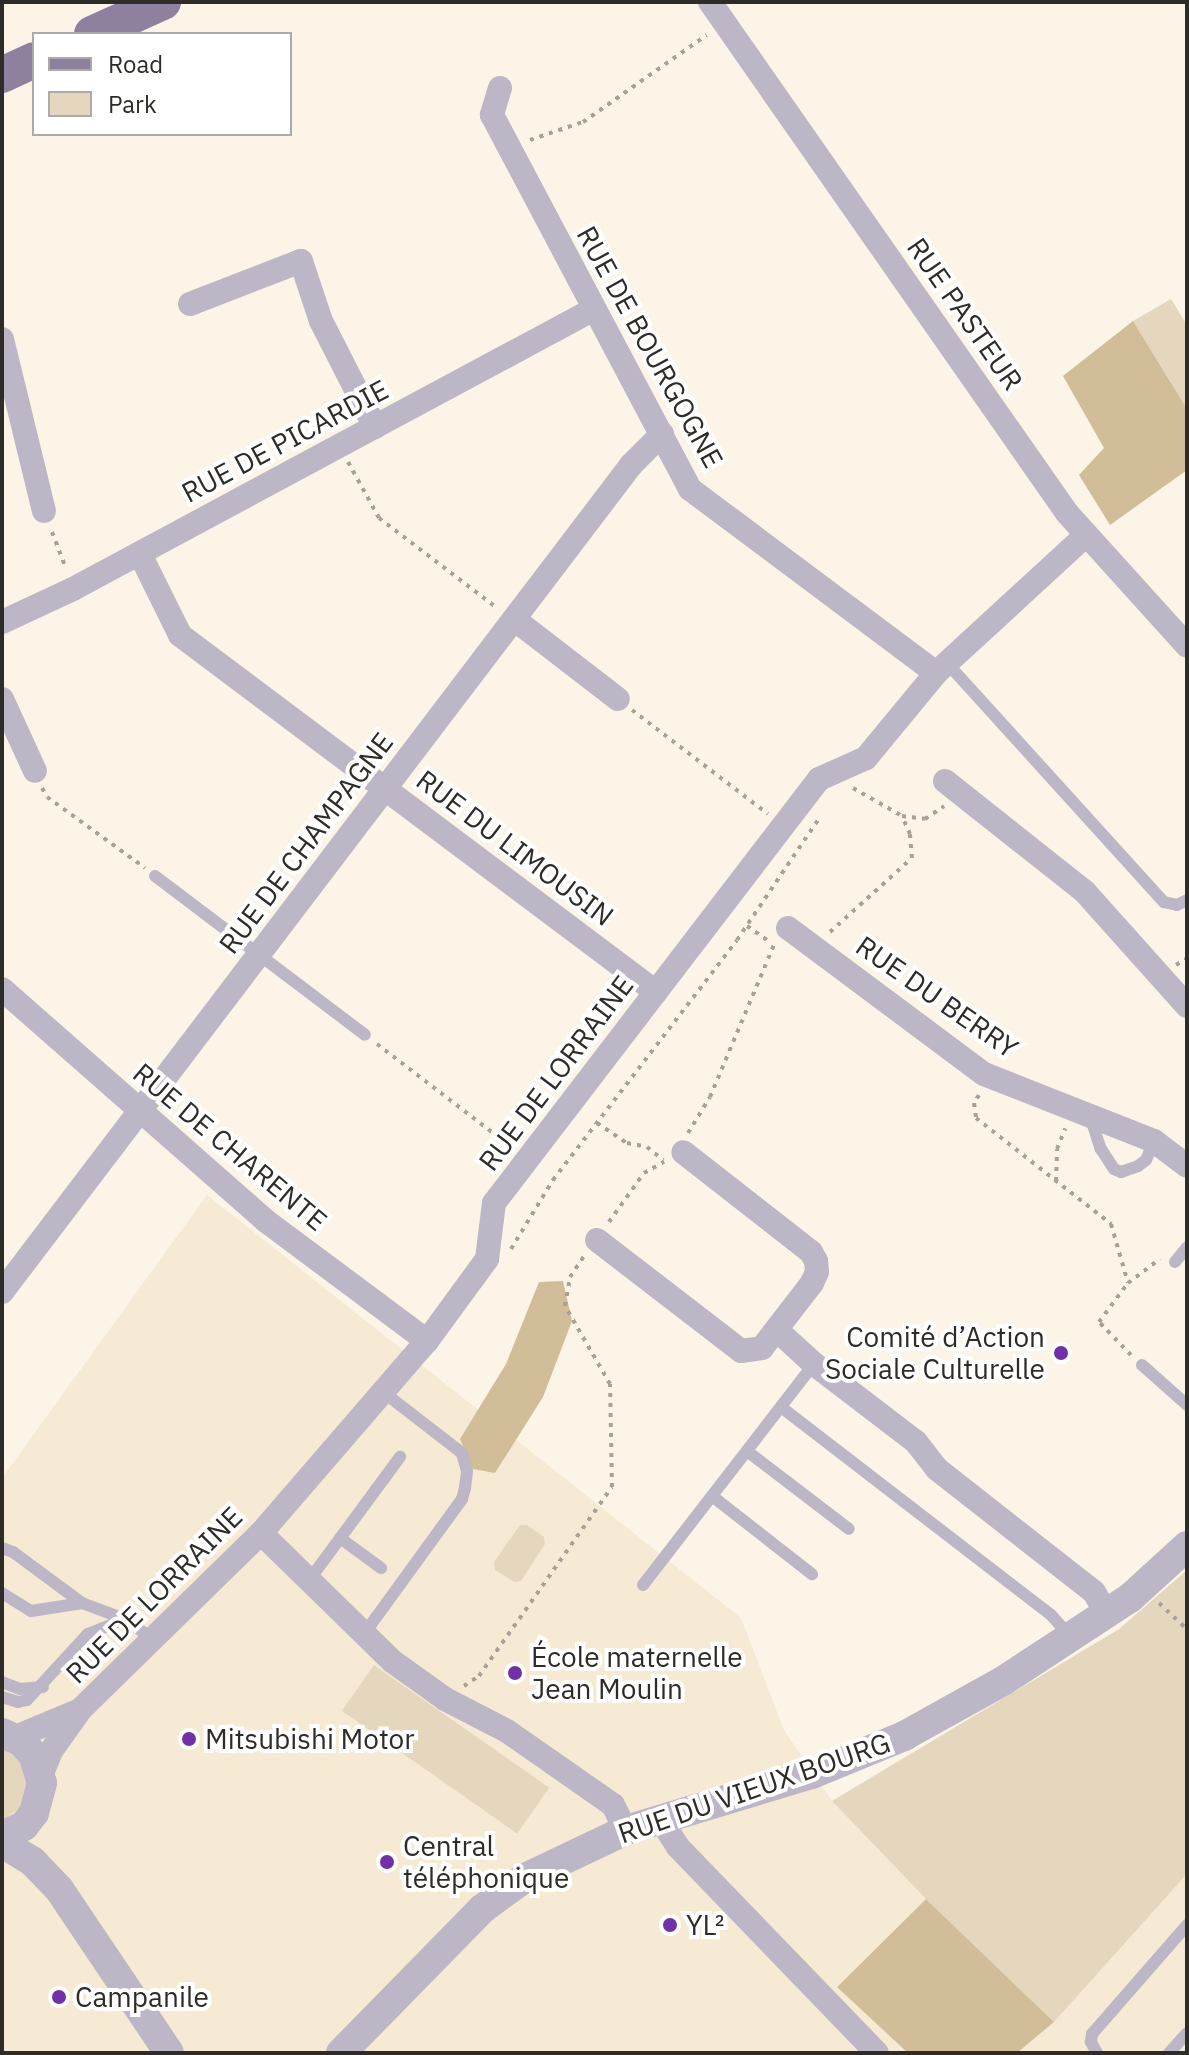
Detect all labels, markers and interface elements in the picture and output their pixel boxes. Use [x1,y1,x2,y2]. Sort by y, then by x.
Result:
legend [32,32,292,136]
text: Road [108,48,163,80]
text: Park [108,88,157,120]
street label: RUE DE BOURGOGNE [570,220,730,474]
street label: RUE PASTEUR [900,231,1030,397]
street label: RUE DE PICARDIE [176,372,394,510]
street label: RUE DE CHAMPAGNE [212,726,400,960]
street label: RUE DU LIMOUSIN [410,763,620,933]
street label: RUE DU BERRY [850,929,1024,1065]
street label: RUE DE LORRAINE [472,969,640,1177]
street label: RUE DE CHARENTE [126,1056,334,1238]
place label: Comité d’Action Sociale Culturelle [825,1320,1045,1386]
marker: Comité d’Action Sociale Culturelle [1052,1344,1070,1362]
street label: RUE DE LORRAINE [59,1500,249,1690]
place label: École maternelle Jean Moulin [531,1640,743,1706]
marker: École maternelle Jean Moulin [506,1664,524,1682]
place label: Mitsubishi Motor [205,1722,415,1756]
street label: RUE DU VIEUX BOURG [614,1726,894,1850]
marker: Mitsubishi Motor [180,1730,198,1748]
place label: Central téléphonique [403,1829,569,1895]
marker: Central téléphonique [378,1853,396,1871]
place label: YL² [686,1908,724,1942]
marker: YL² [661,1916,679,1934]
place label: Campanile [75,1980,209,2014]
marker: Campanile [50,1988,68,2006]

